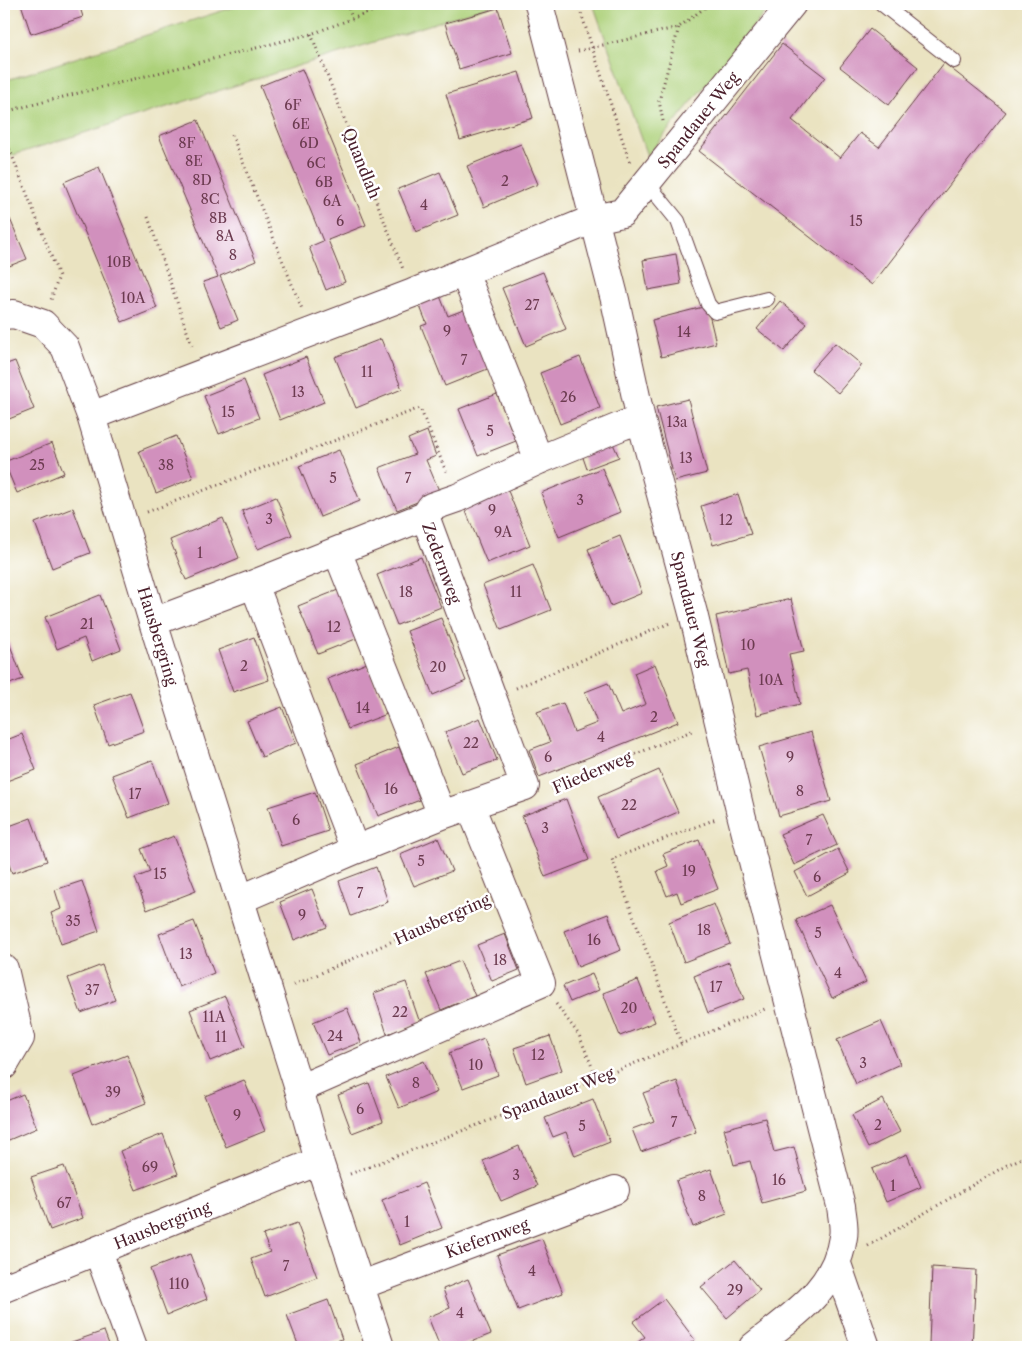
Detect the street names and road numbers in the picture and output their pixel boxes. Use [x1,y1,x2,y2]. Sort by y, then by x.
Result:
street label: Spandauer Weg [653,67,743,172]
street label: Quandlah [339,125,385,201]
street label: Zedernweg [418,520,466,607]
street label: Spandauer Weg [667,549,715,669]
street label: Hausbergring [133,584,183,689]
street label: Fliederweg [549,746,635,798]
street label: Hausbergring [391,889,493,949]
street label: Spandauer Weg [499,1062,617,1124]
street label: Hausbergring [111,1196,214,1253]
street label: Kiefernweg [443,1213,532,1262]

